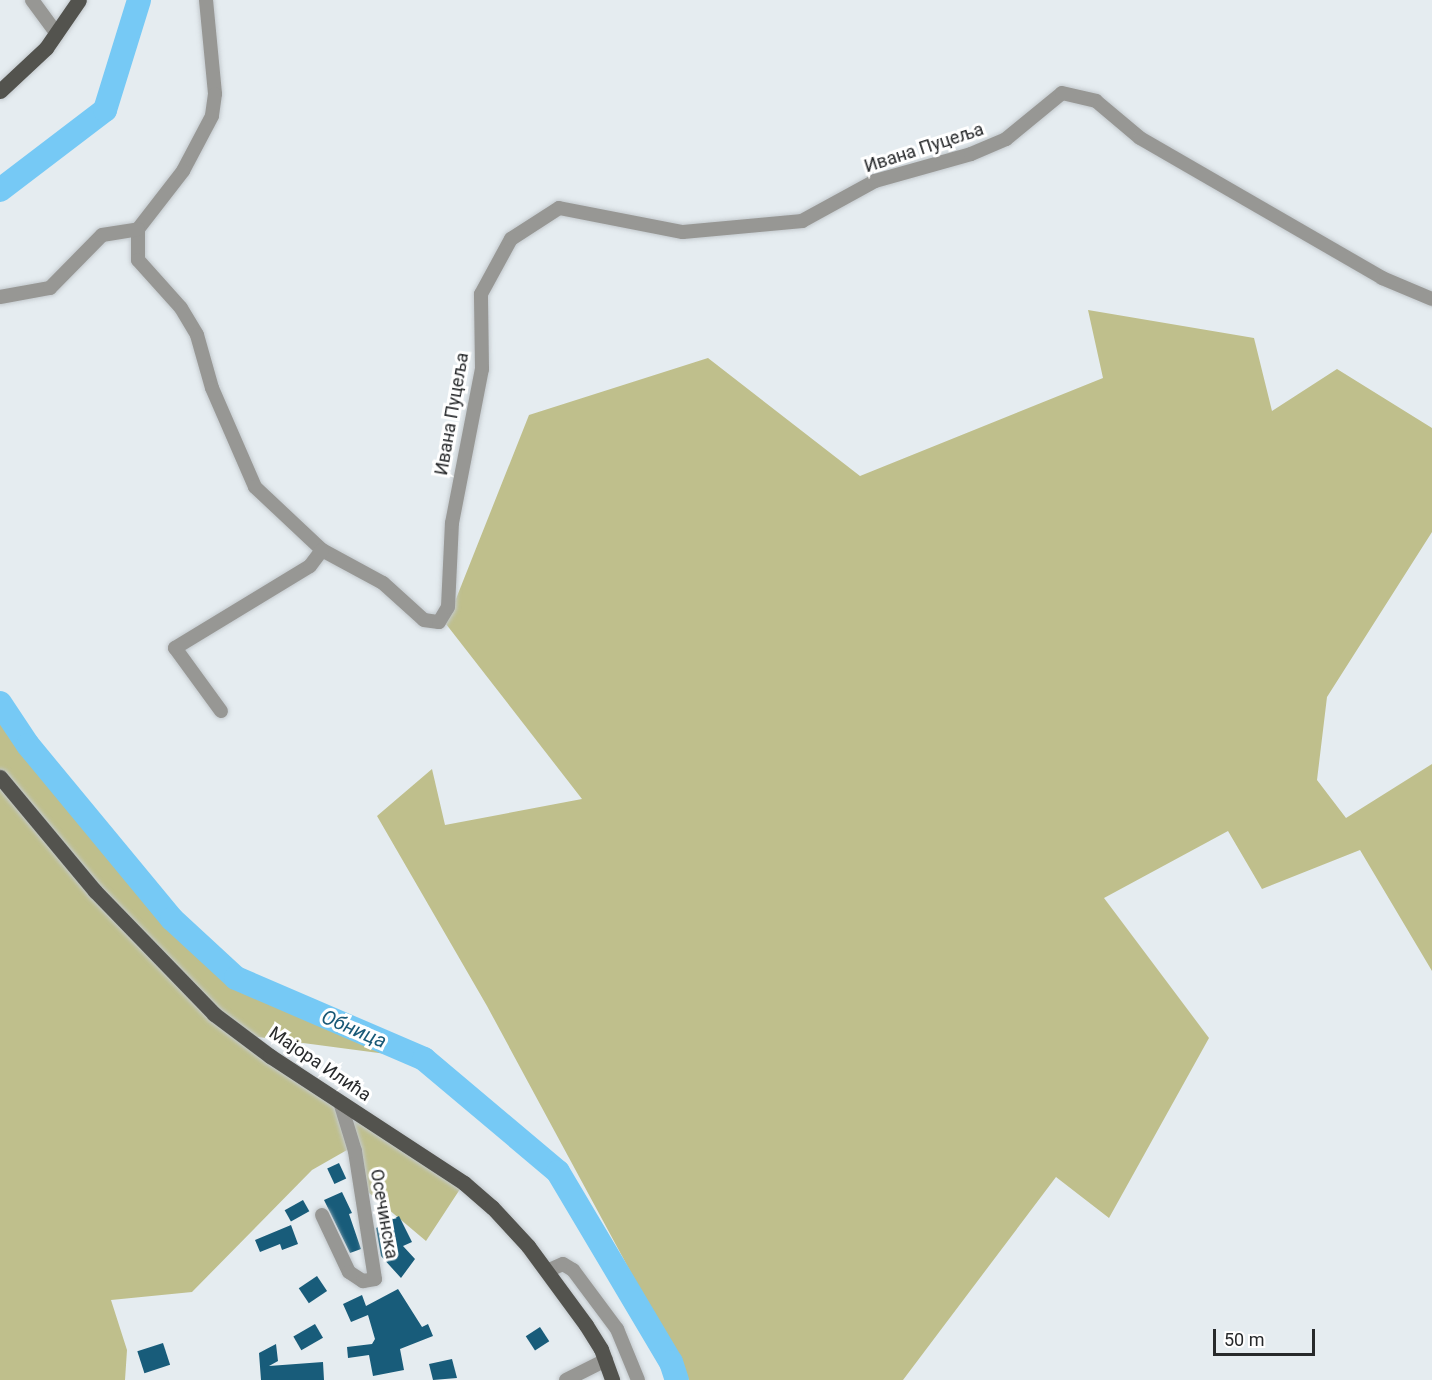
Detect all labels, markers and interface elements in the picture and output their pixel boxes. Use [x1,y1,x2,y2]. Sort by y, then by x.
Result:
street label: Ивана Пуцеља [862,119,986,177]
street label: Ивана Пуцеља [431,351,473,477]
water label: Обница [318,1005,390,1053]
street label: Мајора Илића [265,1022,375,1106]
street label: Осечинска [365,1167,403,1261]
scale bar [1216,1317,1318,1355]
text: 50 m [1224,1329,1264,1350]

